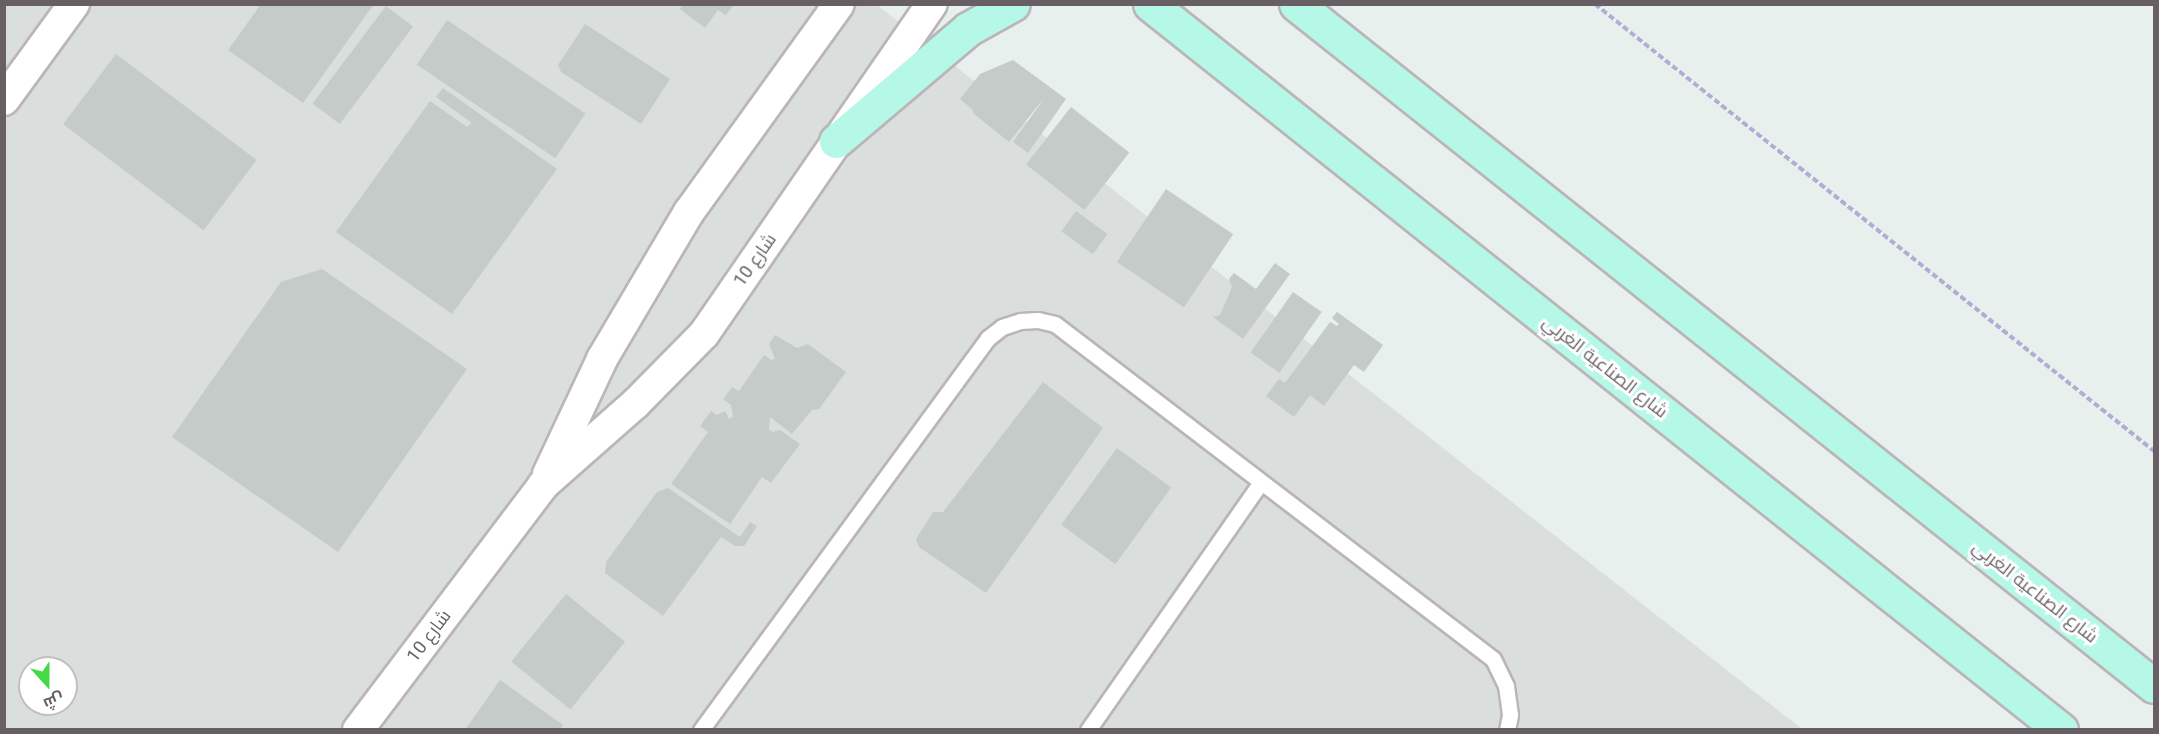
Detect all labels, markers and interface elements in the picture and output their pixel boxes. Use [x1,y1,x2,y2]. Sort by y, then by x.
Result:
street label: شارع 10 [729,229,781,291]
street label: شارع الصناعية الغربي [1538,311,1672,423]
street label: شارع الصناعية الغربي [1968,536,2102,648]
street label: شارع 10 [402,606,456,666]
north arrow [18,656,78,716]
text: ش [41,689,67,714]

